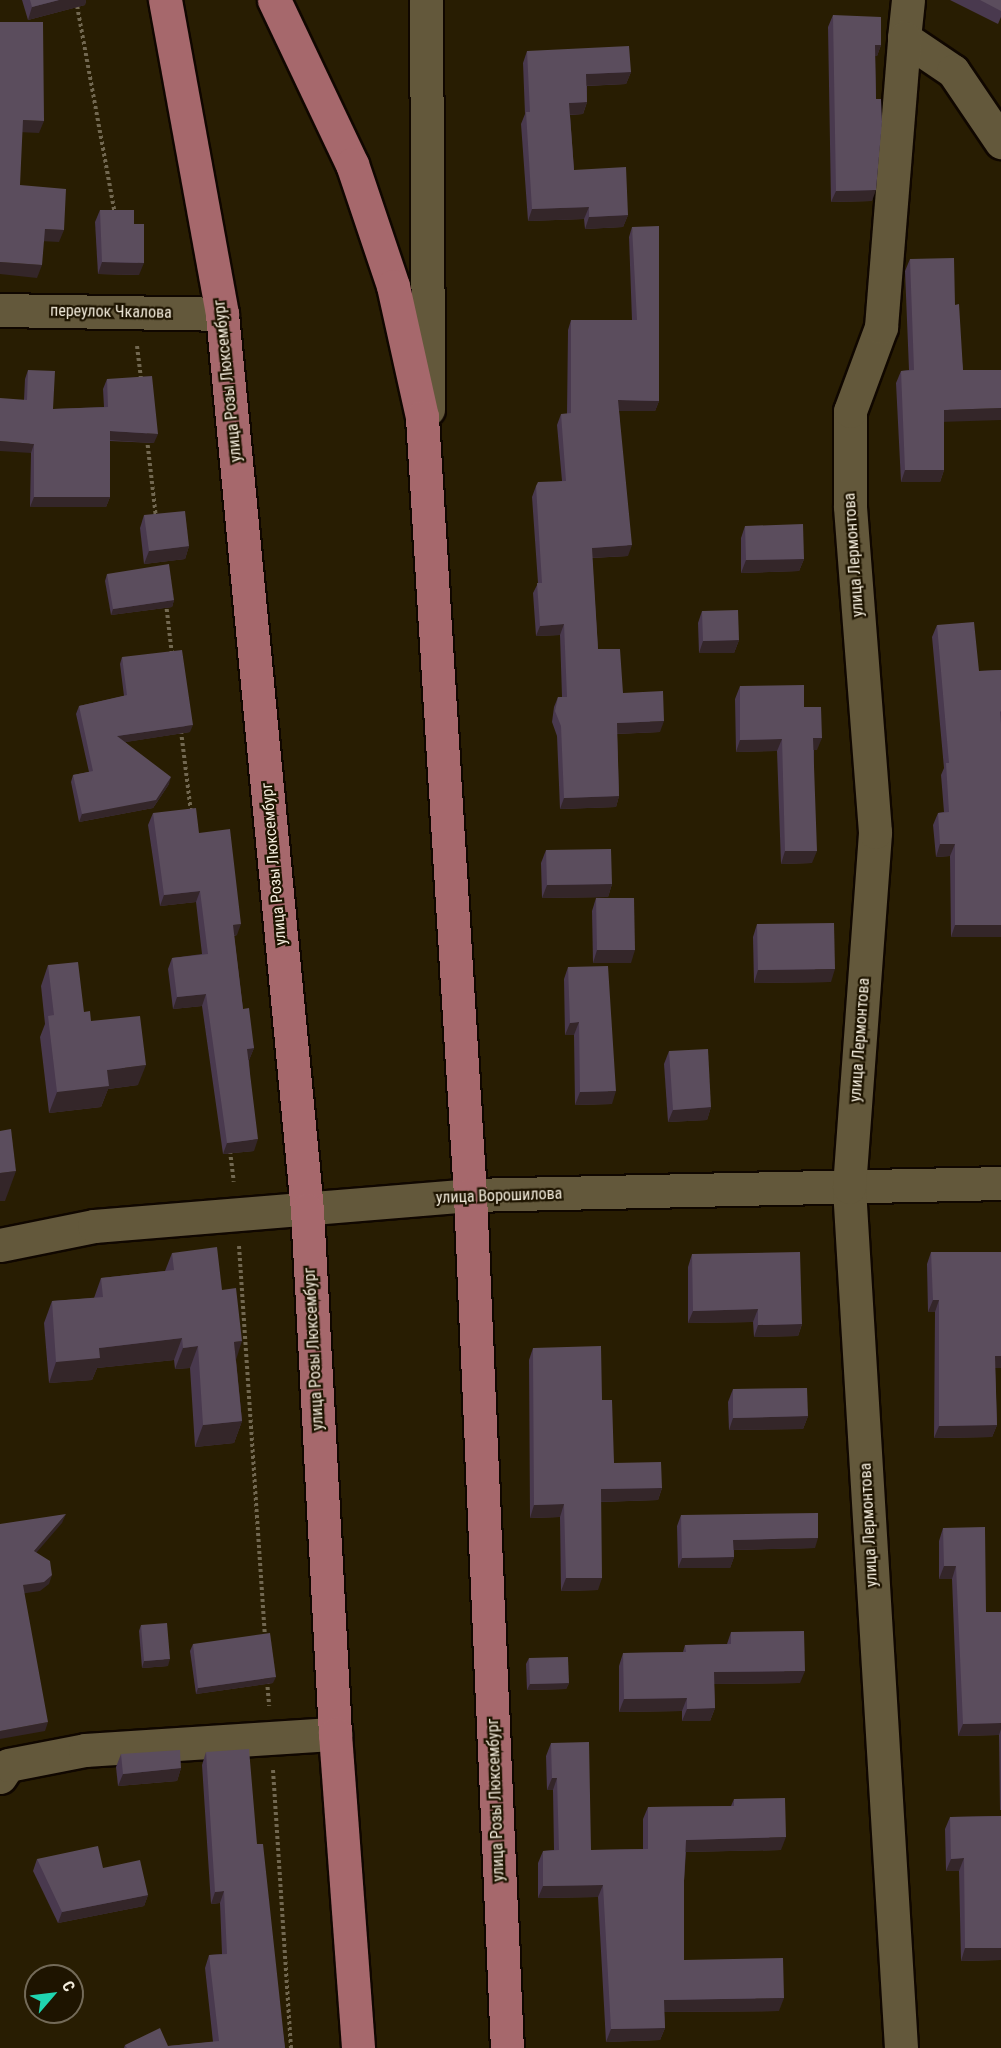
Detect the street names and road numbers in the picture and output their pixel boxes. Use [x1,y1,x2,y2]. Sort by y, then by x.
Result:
street label: улица Розы Люксембург [210,299,246,463]
street label: переулок Чкалова [50,301,172,323]
street label: улица Лермонтова [840,492,868,618]
street label: улица Розы Люксембург [257,782,291,946]
street label: улица Лермонтова [846,977,874,1103]
street label: улица Ворошилова [436,1184,562,1208]
street label: улица Розы Люксембург [300,1267,328,1431]
street label: улица Лермонтова [856,1462,882,1588]
street label: улица Розы Люксембург [484,1718,508,1882]

